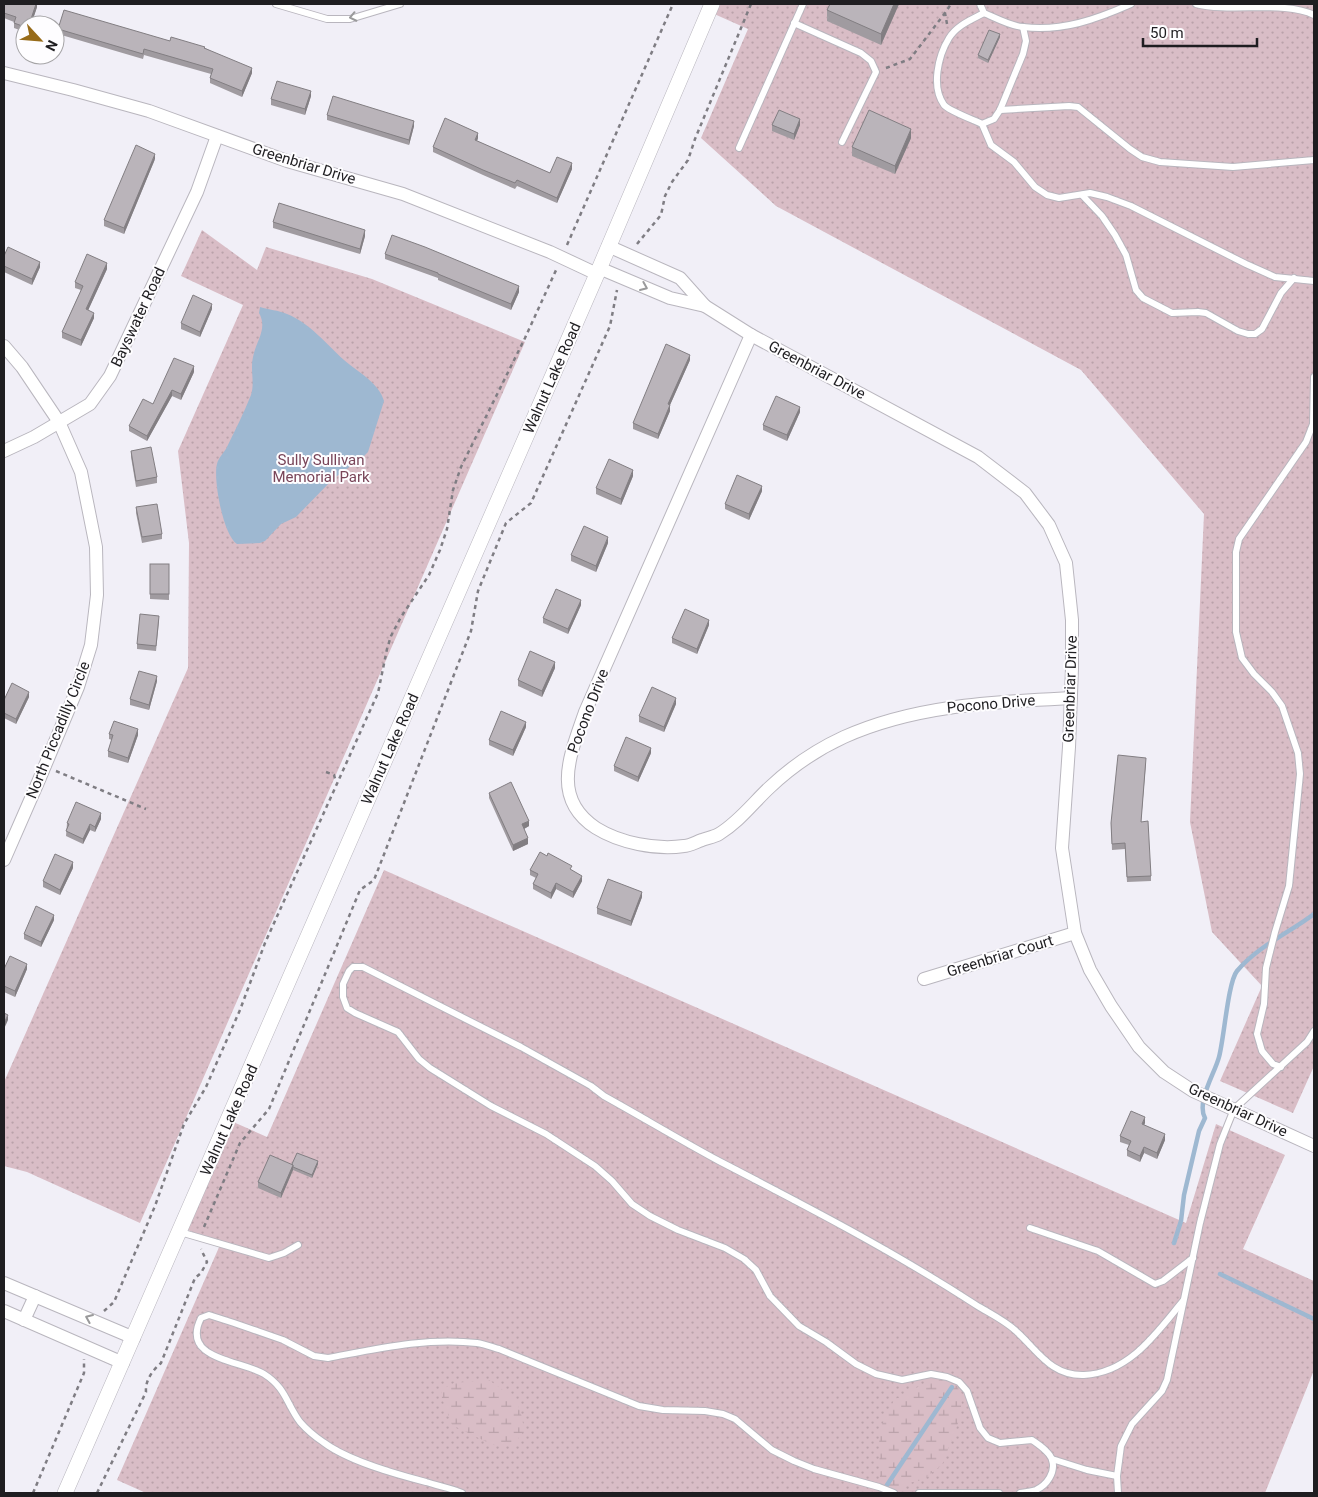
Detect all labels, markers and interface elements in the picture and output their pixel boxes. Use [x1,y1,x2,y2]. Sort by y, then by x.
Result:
one-way arrow [348,11,357,22]
north arrow [15,15,65,65]
scale bar [1143,15,1257,47]
text: 50 m [1150,24,1184,42]
text: N [42,38,61,54]
street label: Greenbriar Drive [250,140,358,188]
street label: Bayswater Road [107,264,169,370]
one-way arrow [639,281,648,292]
street label: Walnut Lake Road [519,320,585,436]
street label: Greenbriar Drive [765,337,869,403]
park label: Sully Sullivan Memorial Park [272,451,370,486]
street label: Greenbriar Drive [1059,635,1081,743]
street label: North Piccadilly Circle [22,659,94,801]
street label: Pocono Drive [564,666,612,756]
street label: Walnut Lake Road [357,691,423,807]
street label: Pocono Drive [946,691,1036,717]
street label: Greenbriar Court [945,931,1056,981]
street label: Walnut Lake Road [196,1062,262,1178]
street label: Greenbriar Drive [1186,1079,1290,1141]
one-way arrow [85,1314,94,1325]

